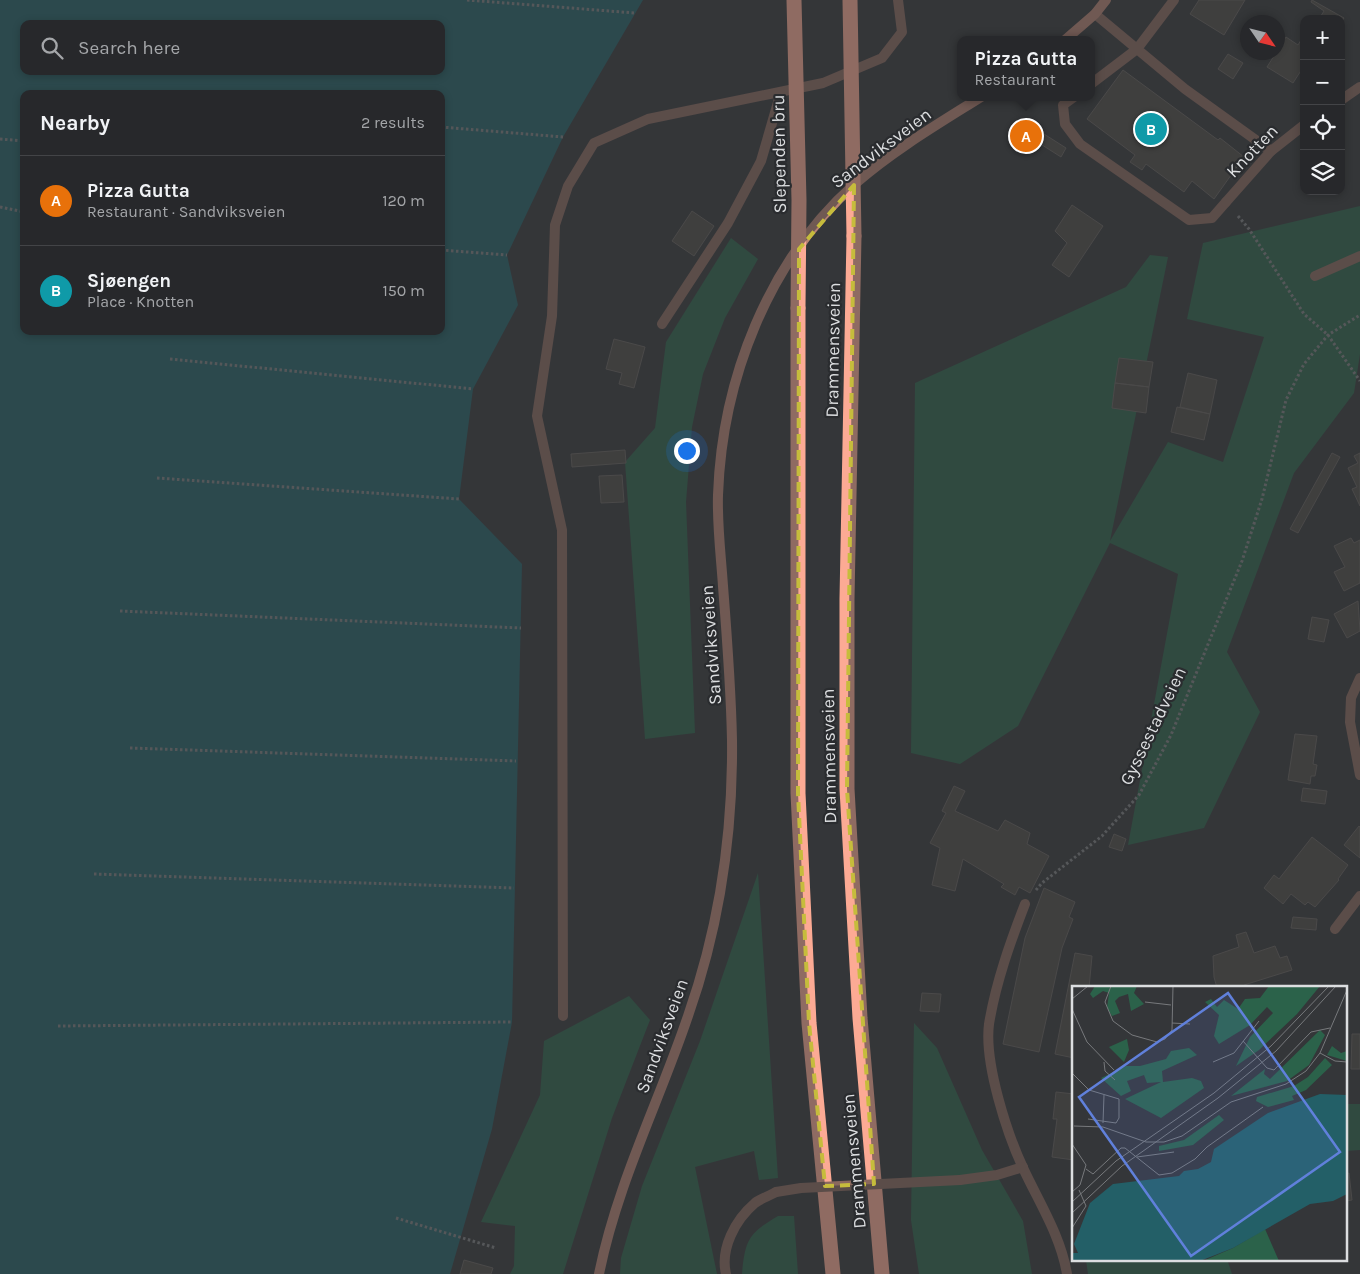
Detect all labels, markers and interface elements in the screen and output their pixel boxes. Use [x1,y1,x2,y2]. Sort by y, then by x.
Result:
north arrow [1240,15,1285,60]
map controls [1300,15,1345,195]
button: + [1300,15,1345,60]
search box [20,20,445,75]
icon: search [38,34,66,62]
popup [957,36,1095,101]
text: Search here [78,37,180,59]
text: Pizza Gutta [975,48,1077,70]
button: − [1300,60,1345,105]
text: Restaurant [975,70,1056,89]
street label: Slependen bru [767,94,791,214]
street label: Sandviksveien [826,103,936,193]
button: locate [1300,105,1345,150]
pin: B [1135,110,1167,148]
text: Nearby [40,111,110,135]
text: 2 results [361,113,425,132]
pin: A [1010,117,1042,155]
street label: Knotten [1221,120,1283,182]
button: layers [1300,150,1345,195]
text: Pizza Gutta [87,180,190,202]
text: A [51,191,61,210]
text: 120 m [382,191,425,210]
text: Restaurant · Sandviksveien [87,202,285,221]
text: Sjøengen [87,270,171,292]
text: B [51,281,61,300]
text: 150 m [382,281,425,300]
street label: Drammensveien [821,282,845,418]
text: Place · Knotten [87,292,194,311]
your location [674,438,700,464]
street label: Sandviksveien [696,584,726,706]
street label: Gyssestadveien [1115,663,1191,789]
street label: Drammensveien [817,688,841,824]
street label: Sandviksveien [631,976,693,1096]
inset map [1072,986,1348,1262]
street label: Drammensveien [837,1093,871,1229]

